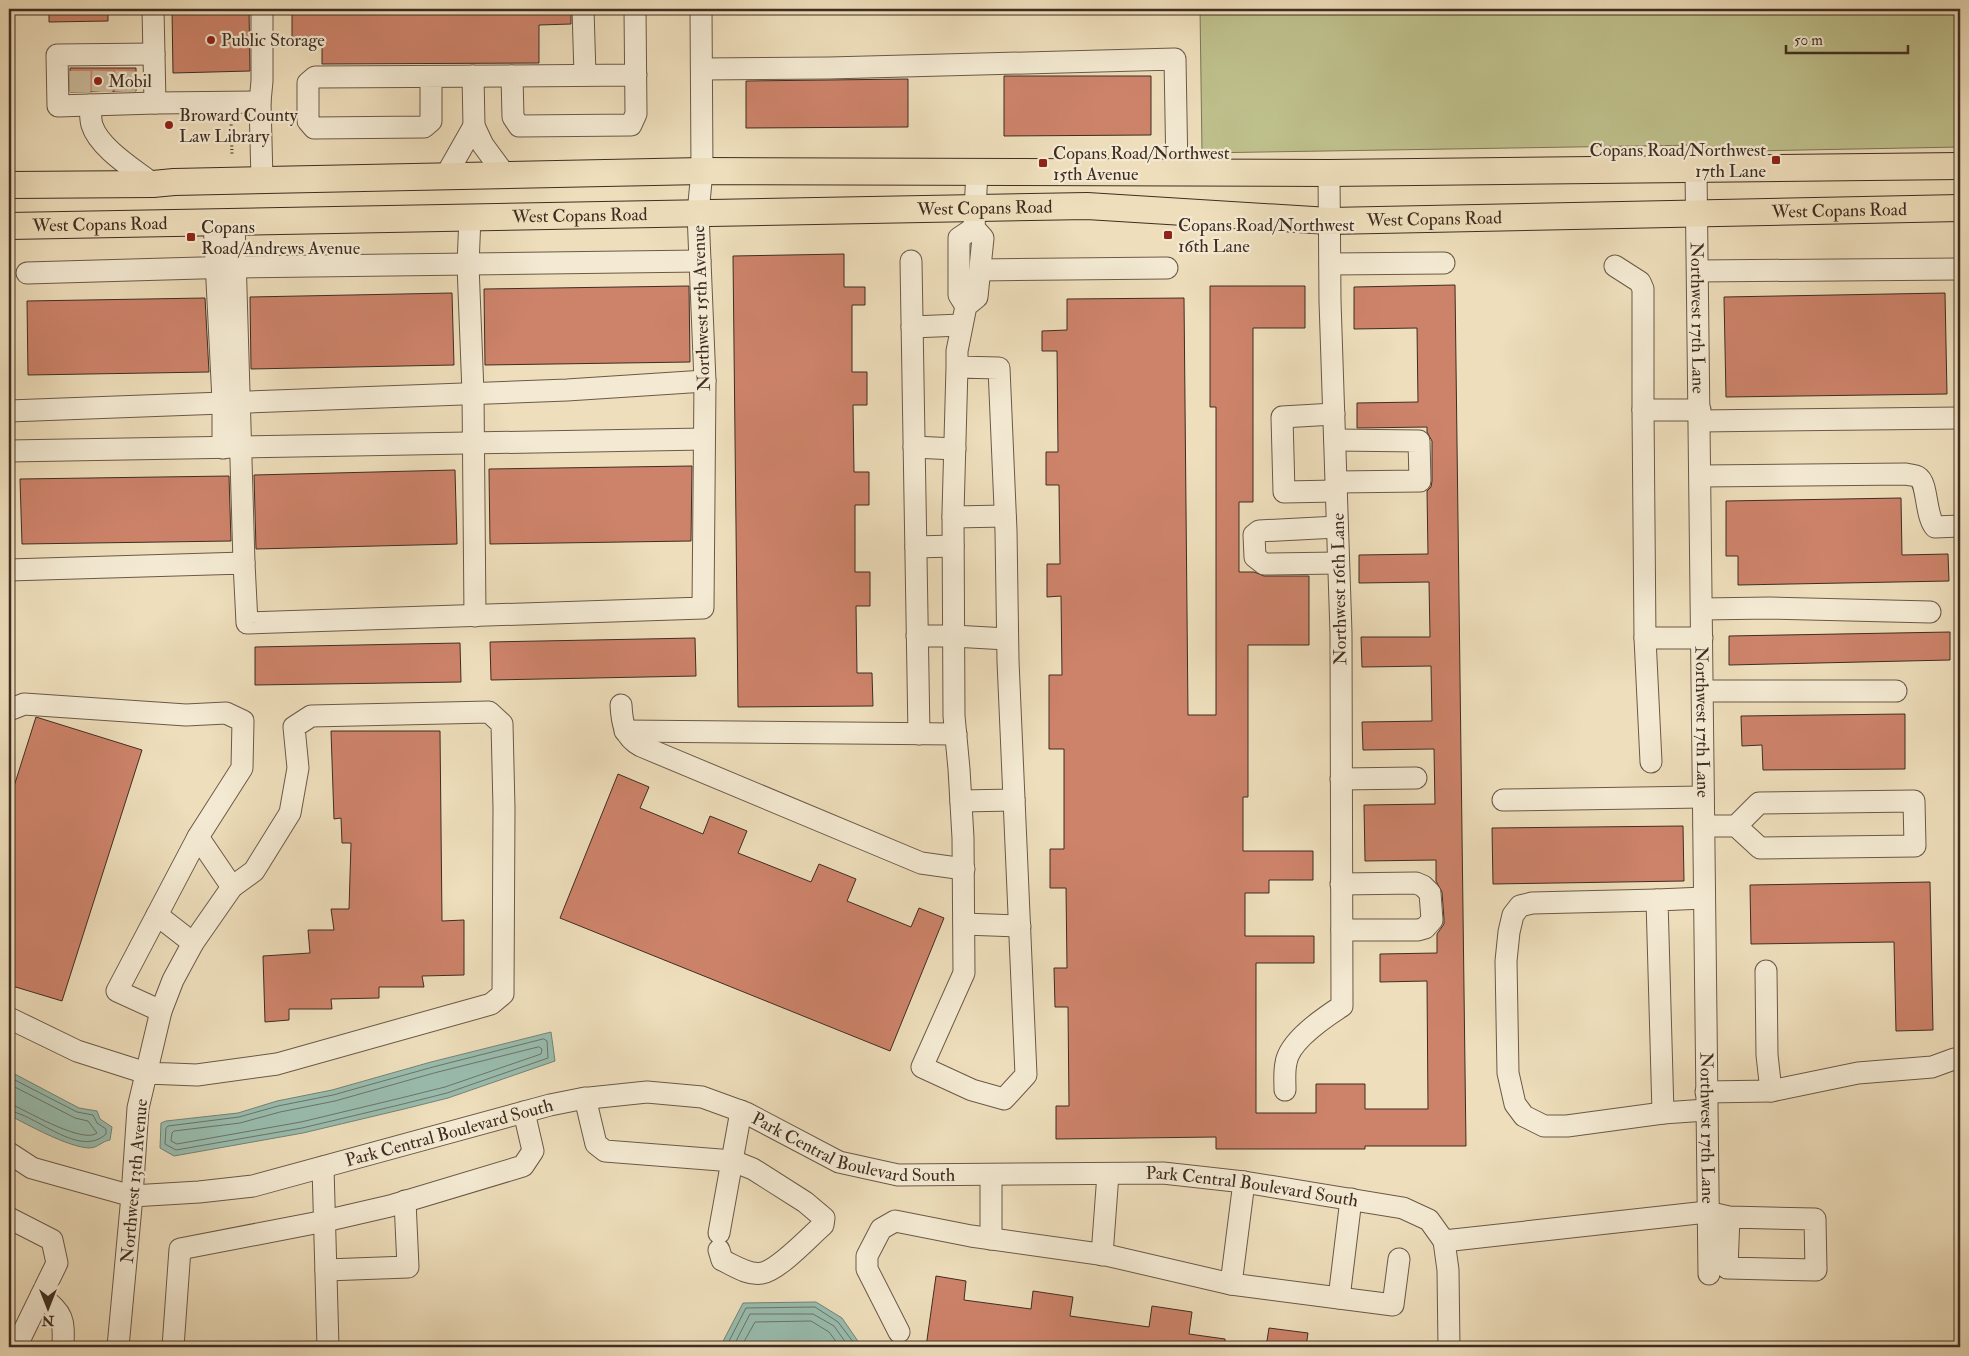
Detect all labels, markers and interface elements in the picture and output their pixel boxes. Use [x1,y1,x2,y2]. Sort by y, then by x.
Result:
scale bar [1786,22,1909,54]
place label: Public Storage [221,29,325,52]
text: 50 m [1794,31,1823,50]
marker: Public Storage [205,34,217,46]
place label: Mobil [108,70,152,93]
marker: Mobil [92,75,104,87]
place label: Broward County Law Library [179,104,299,148]
marker: Broward County Law Library [163,119,175,131]
place label: Copans Road/Northwest 17th Lane [1589,139,1766,183]
place label: Copans Road/Northwest 15th Avenue [1053,142,1230,186]
marker: Copans Road/Northwest 17th Lane [1770,154,1782,166]
marker: Copans Road/Northwest 15th Avenue [1037,157,1049,169]
street label: West Copans Road [916,196,1053,221]
street label: West Copans Road [1770,198,1907,224]
street label: West Copans Road [511,203,648,229]
street label: West Copans Road [1365,206,1502,232]
street label: West Copans Road [31,212,168,238]
place label: Copans Road/Northwest 16th Lane [1178,214,1355,258]
place label: Copans Road/Andrews Avenue [201,216,361,260]
street label: Northwest 15th Avenue [687,224,716,391]
marker: Copans Road/Northwest 16th Lane [1162,229,1174,241]
marker: Copans Road/Andrews Avenue [185,231,197,243]
street label: Northwest 17th Lane [1685,242,1710,394]
street label: Northwest 16th Lane [1327,512,1352,665]
street label: Northwest 17th Lane [1690,646,1714,798]
street label: Northwest 17th Lane [1694,1052,1719,1204]
street label: Park Central Boulevard South [343,1094,556,1172]
street label: Northwest 13th Avenue [116,1097,153,1264]
street label: Park Central Boulevard South [748,1107,956,1187]
street label: Park Central Boulevard South [1146,1162,1360,1213]
north arrow [22,1284,72,1334]
text: N [41,1312,55,1329]

